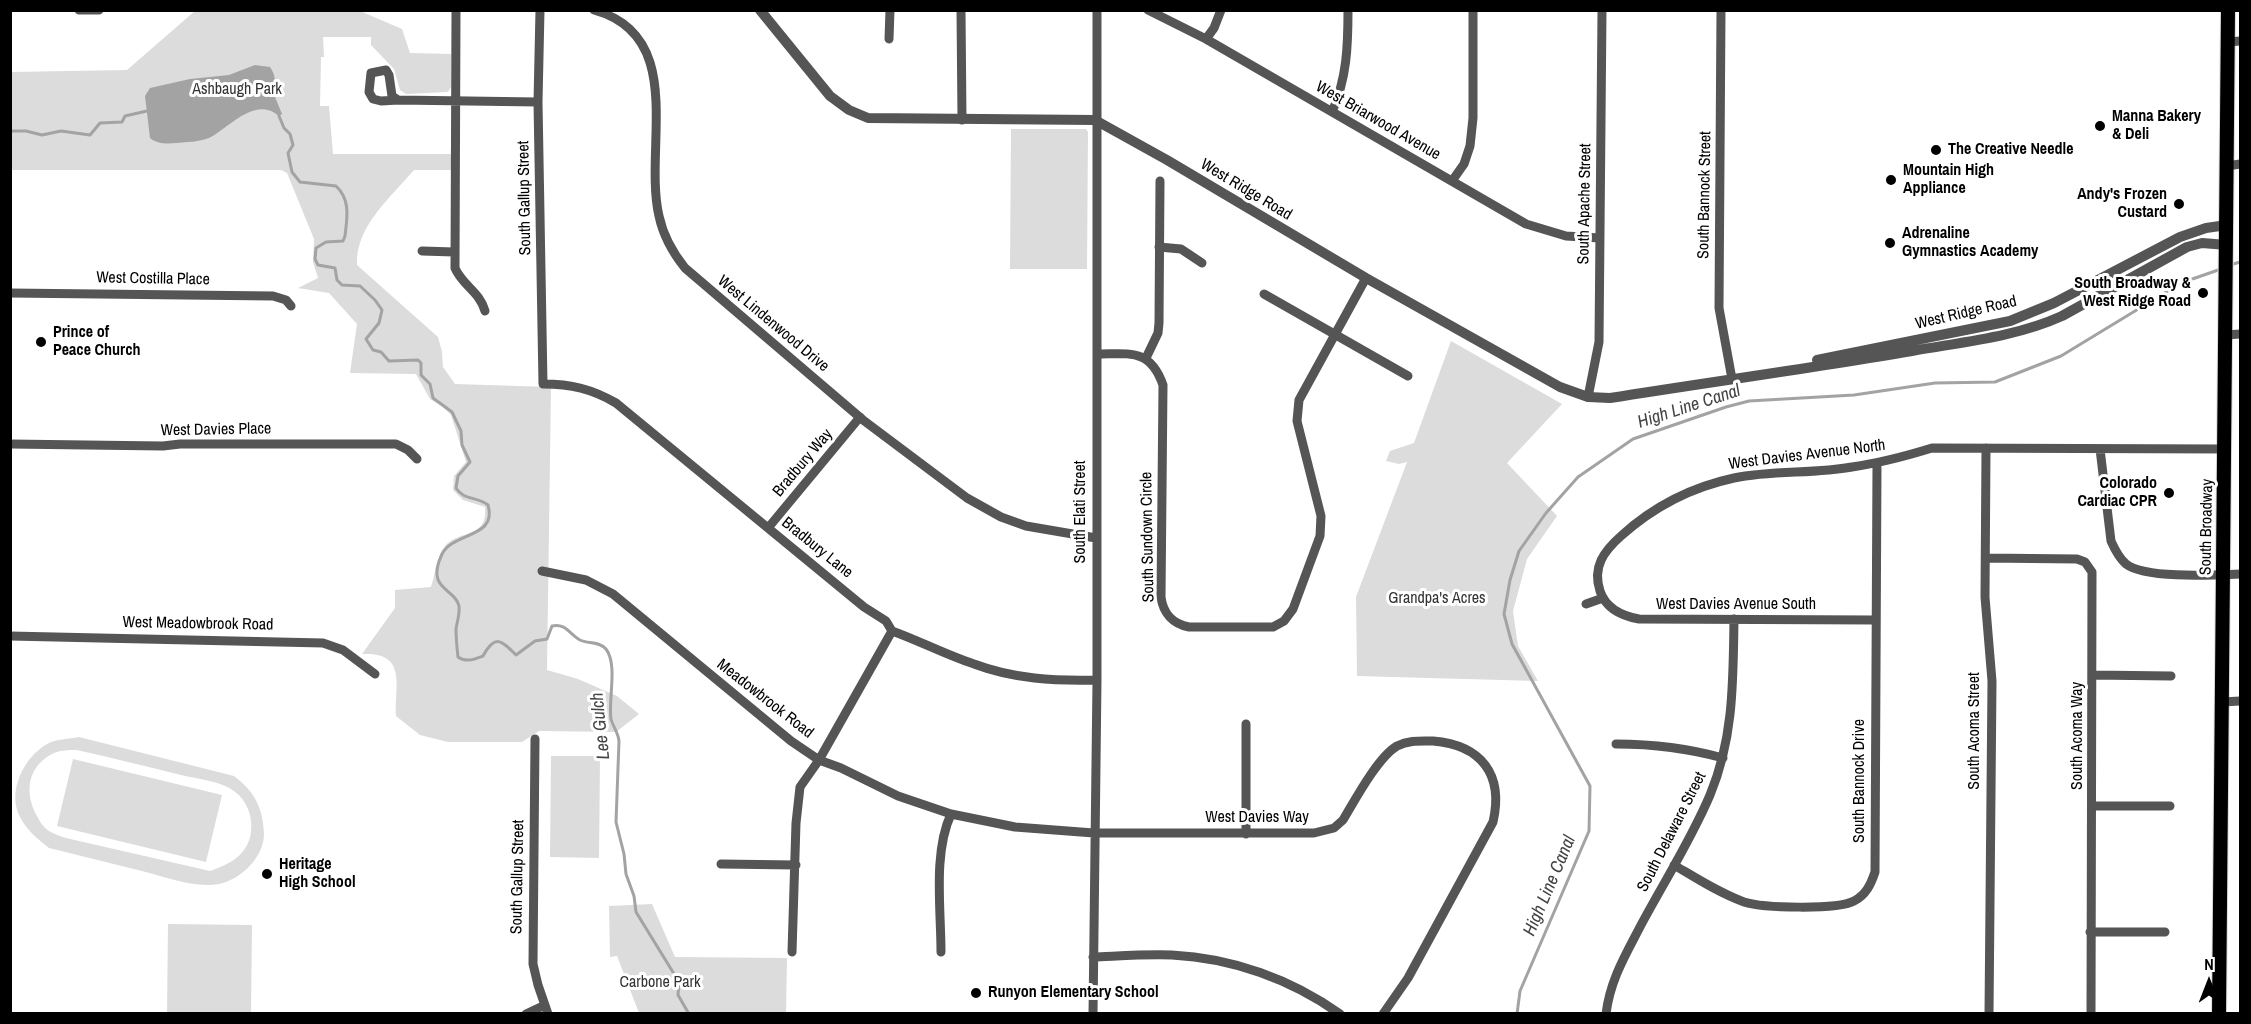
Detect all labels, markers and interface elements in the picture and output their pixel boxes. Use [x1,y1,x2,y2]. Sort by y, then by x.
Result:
street label: West Briarwood Avenue [1312,77,1444,165]
park label: Ashbaugh Park [192,80,282,100]
place label: Manna Bakery & Deli [2112,107,2201,145]
marker: Manna Bakery & Deli [2093,119,2107,133]
street label: South Bannock Street [1694,131,1716,259]
place label: The Creative Needle [1948,140,2073,160]
street label: South Gallup Street [514,141,536,255]
street label: South Apache Street [1574,143,1596,265]
marker: The Creative Needle [1929,143,1943,157]
street label: West Ridge Road [1197,155,1295,225]
place label: Mountain High Appliance [1903,161,1994,199]
marker: Mountain High Appliance [1884,173,1898,187]
place label: Andy's Frozen Custard [2077,185,2167,223]
marker: Andy's Frozen Custard [2172,197,2186,211]
place label: Adrenaline Gymnastics Academy [1902,224,2038,262]
marker: Adrenaline Gymnastics Academy [1883,236,1897,250]
street label: West Costilla Place [96,268,210,290]
street label: West Lindenwood Drive [713,272,833,376]
place label: South Broadway & West Ridge Road [2074,274,2191,312]
marker: South Broadway & West Ridge Road [2196,286,2210,300]
street label: West Ridge Road [1914,292,2018,334]
place label: Prince of Peace Church [53,323,141,361]
marker: Prince of Peace Church [34,335,48,349]
water label: High Line Canal [1635,380,1743,434]
street label: West Davies Place [161,419,271,441]
street label: Bradbury Way [769,425,837,501]
street label: West Davies Avenue North [1728,436,1886,474]
street label: South Elati Street [1071,461,1091,563]
street label: South Sundown Circle [1137,472,1159,602]
place label: Colorado Cardiac CPR [2078,474,2157,512]
street label: South Broadway [2197,479,2217,575]
marker: Colorado Cardiac CPR [2162,486,2176,500]
street label: Bradbury Lane [778,513,856,583]
park label: Grandpa's Acres [1388,589,1486,609]
street label: West Davies Avenue South [1656,595,1816,615]
street label: West Meadowbrook Road [122,613,274,635]
street label: Meadowbrook Road [713,655,817,743]
street label: South Acoma Street [1965,672,1985,790]
street label: South Acoma Way [2068,682,2088,790]
water label: Lee Gulch [587,691,615,761]
street label: South Bannock Drive [1850,719,1870,843]
street label: South Delaware Street [1633,769,1711,895]
street label: West Davies Way [1205,808,1309,828]
street label: South Gallup Street [507,820,529,934]
water label: High Line Canal [1519,833,1581,939]
place label: Heritage High School [279,855,356,893]
marker: Heritage High School [260,867,274,881]
north arrow [2179,952,2239,1012]
text: N [2204,953,2214,975]
park label: Carbone Park [620,973,700,993]
place label: Runyon Elementary School [988,983,1159,1003]
marker: Runyon Elementary School [969,986,983,1000]

